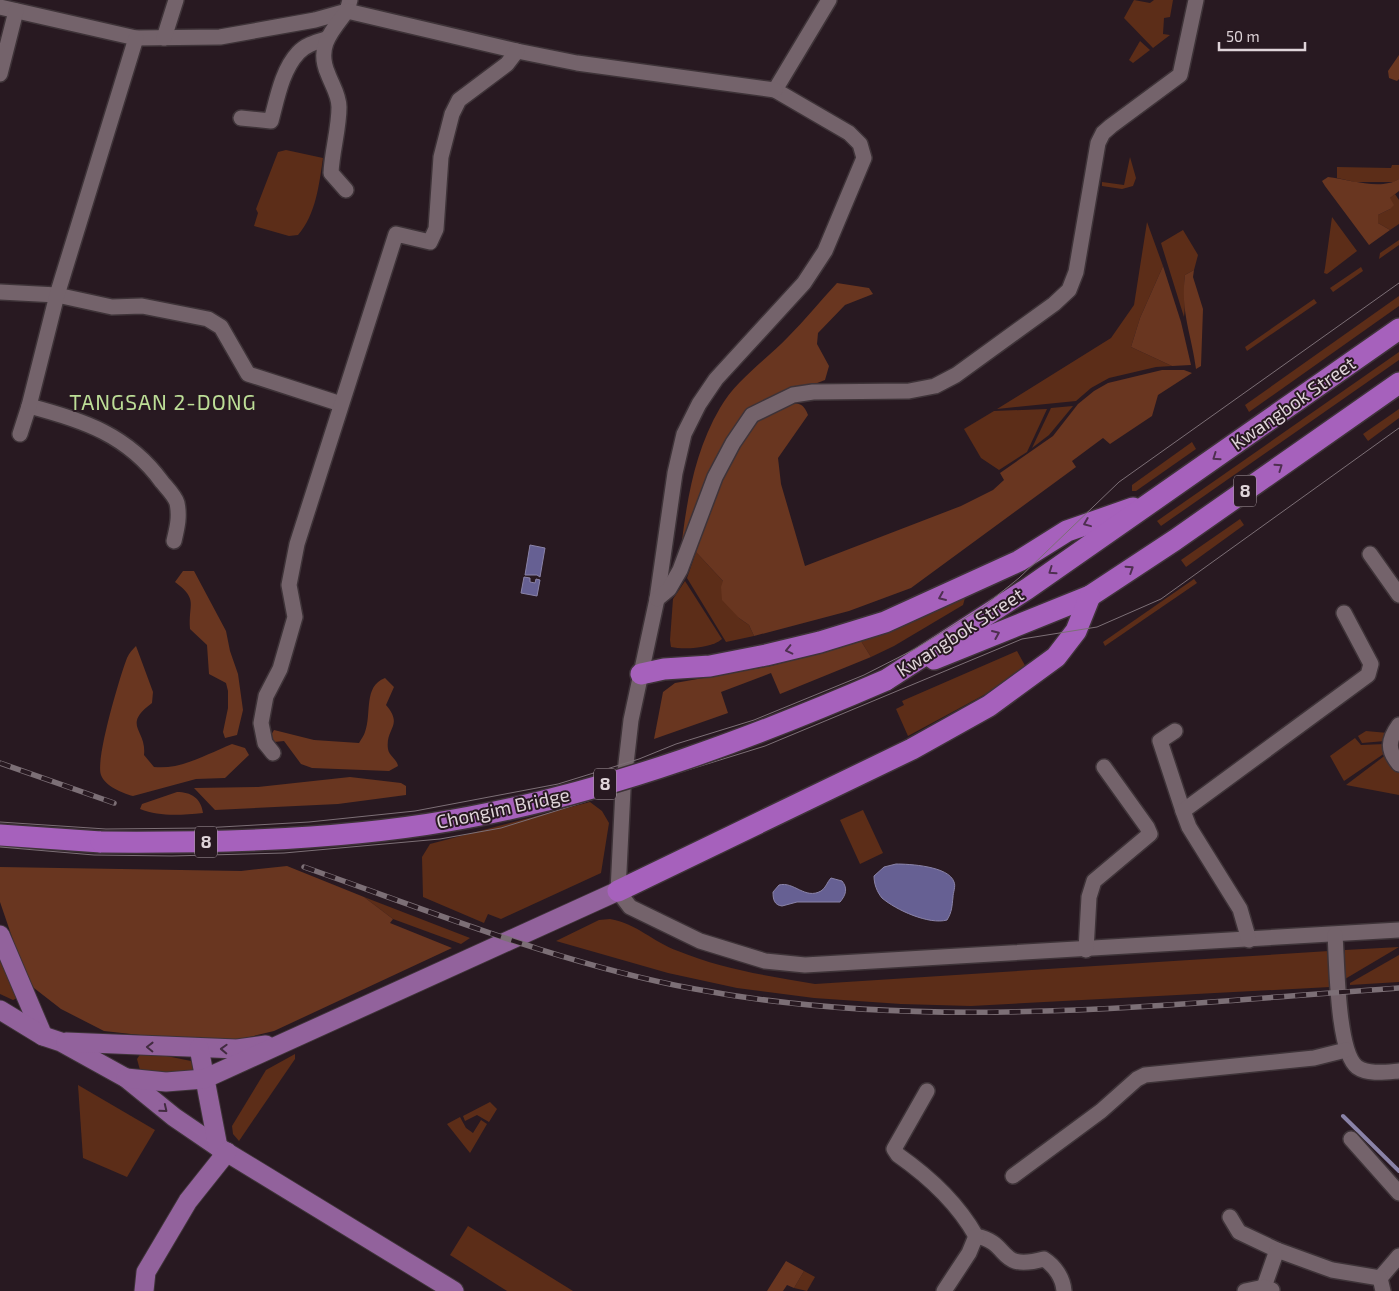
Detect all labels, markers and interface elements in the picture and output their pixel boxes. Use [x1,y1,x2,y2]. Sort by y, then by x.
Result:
scale bar [1219,20,1305,52]
text: 50 m [1226,27,1260,45]
street label: Kwangbok Street [1226,351,1359,454]
district label: TANGSAN 2-DONG [69,389,257,414]
one-way arrow [1212,451,1222,460]
one-way arrow [1273,464,1283,473]
road number: 8 [1234,476,1256,506]
one-way arrow [1083,517,1091,527]
one-way arrow [1048,565,1058,574]
one-way arrow [1125,566,1134,575]
street label: Kwangbok Street [892,582,1027,681]
one-way arrow [938,591,947,602]
one-way arrow [991,630,999,640]
one-way arrow [784,644,793,655]
road number: 8 [594,769,616,800]
street label: Chongim Bridge [434,782,572,833]
road number: 8 [195,826,217,858]
one-way arrow [146,1041,154,1052]
one-way arrow [220,1043,228,1054]
one-way arrow [158,1103,167,1111]

